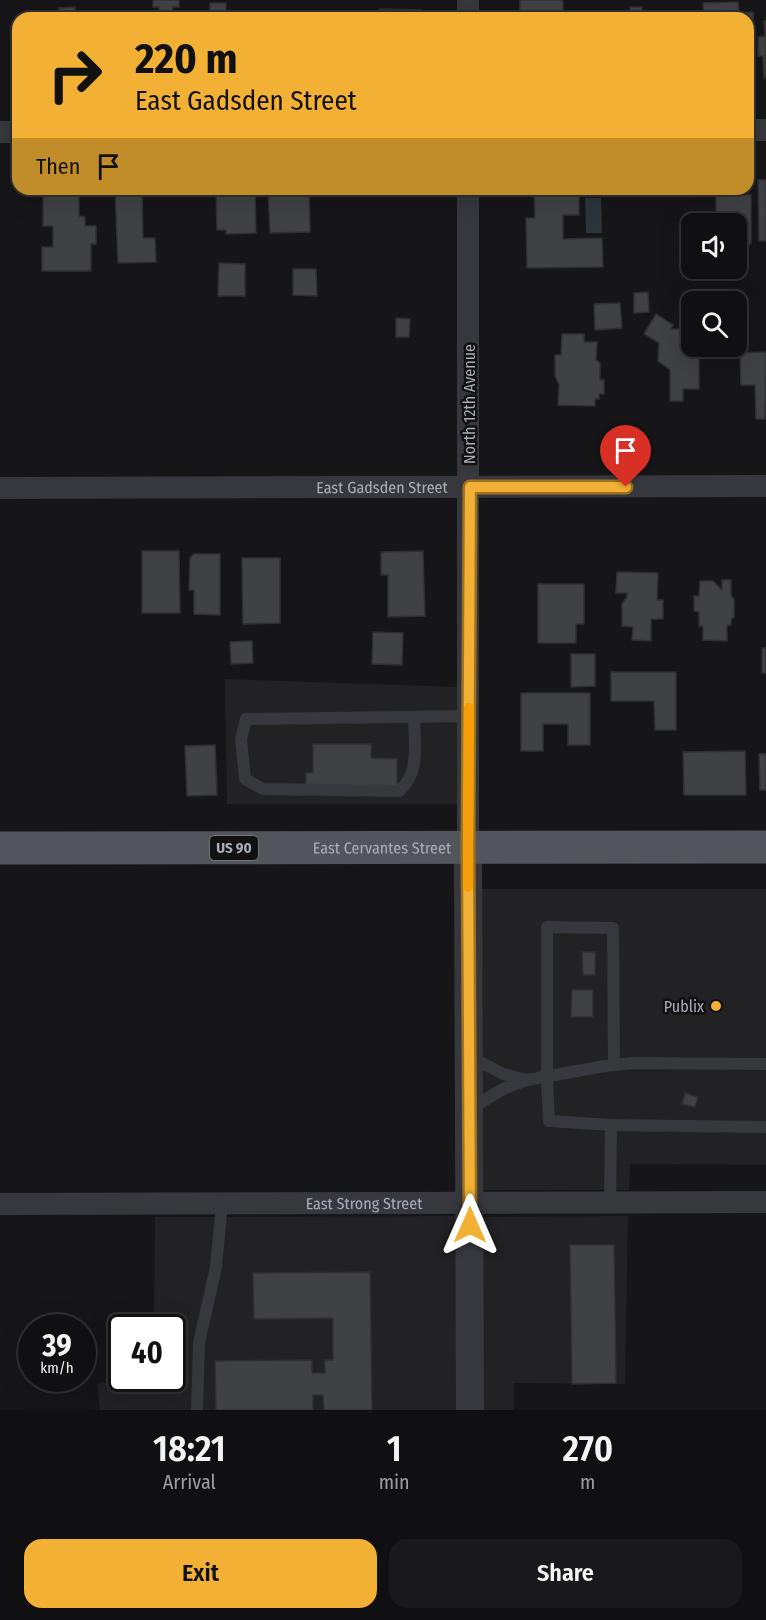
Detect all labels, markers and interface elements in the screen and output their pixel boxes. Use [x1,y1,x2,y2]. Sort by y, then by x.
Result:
text: 220 m [135,34,238,84]
icon: right [36,36,114,114]
text: East Gadsden Street [135,85,357,117]
icon: arrive [92,150,125,183]
text: Then [36,153,80,180]
map controls [681,213,747,357]
button: sound [681,213,747,279]
button: search [681,291,747,357]
street label: North 12th Avenue [460,344,479,464]
pin [600,425,651,487]
icon: arrive [609,434,642,467]
street label: East Gadsden Street [316,477,448,497]
road number: US 90 [210,836,258,860]
street label: East Cervantes Street [313,838,452,857]
place label: Publix [664,997,704,1016]
marker: Publix [709,999,723,1013]
street label: East Strong Street [306,1193,423,1213]
position arrow [438,1193,502,1257]
speed limit sign: 40 [108,1314,186,1392]
text: 39 [42,1328,72,1364]
text: km/h [40,1359,74,1377]
text: 18:21 [153,1427,226,1471]
text: 1 [387,1427,402,1471]
text: 270 [563,1427,613,1471]
text: Arrival [163,1470,216,1494]
text: min [379,1470,410,1494]
text: m [580,1470,596,1494]
button: Exit [24,1539,377,1608]
button: Share [389,1539,742,1608]

